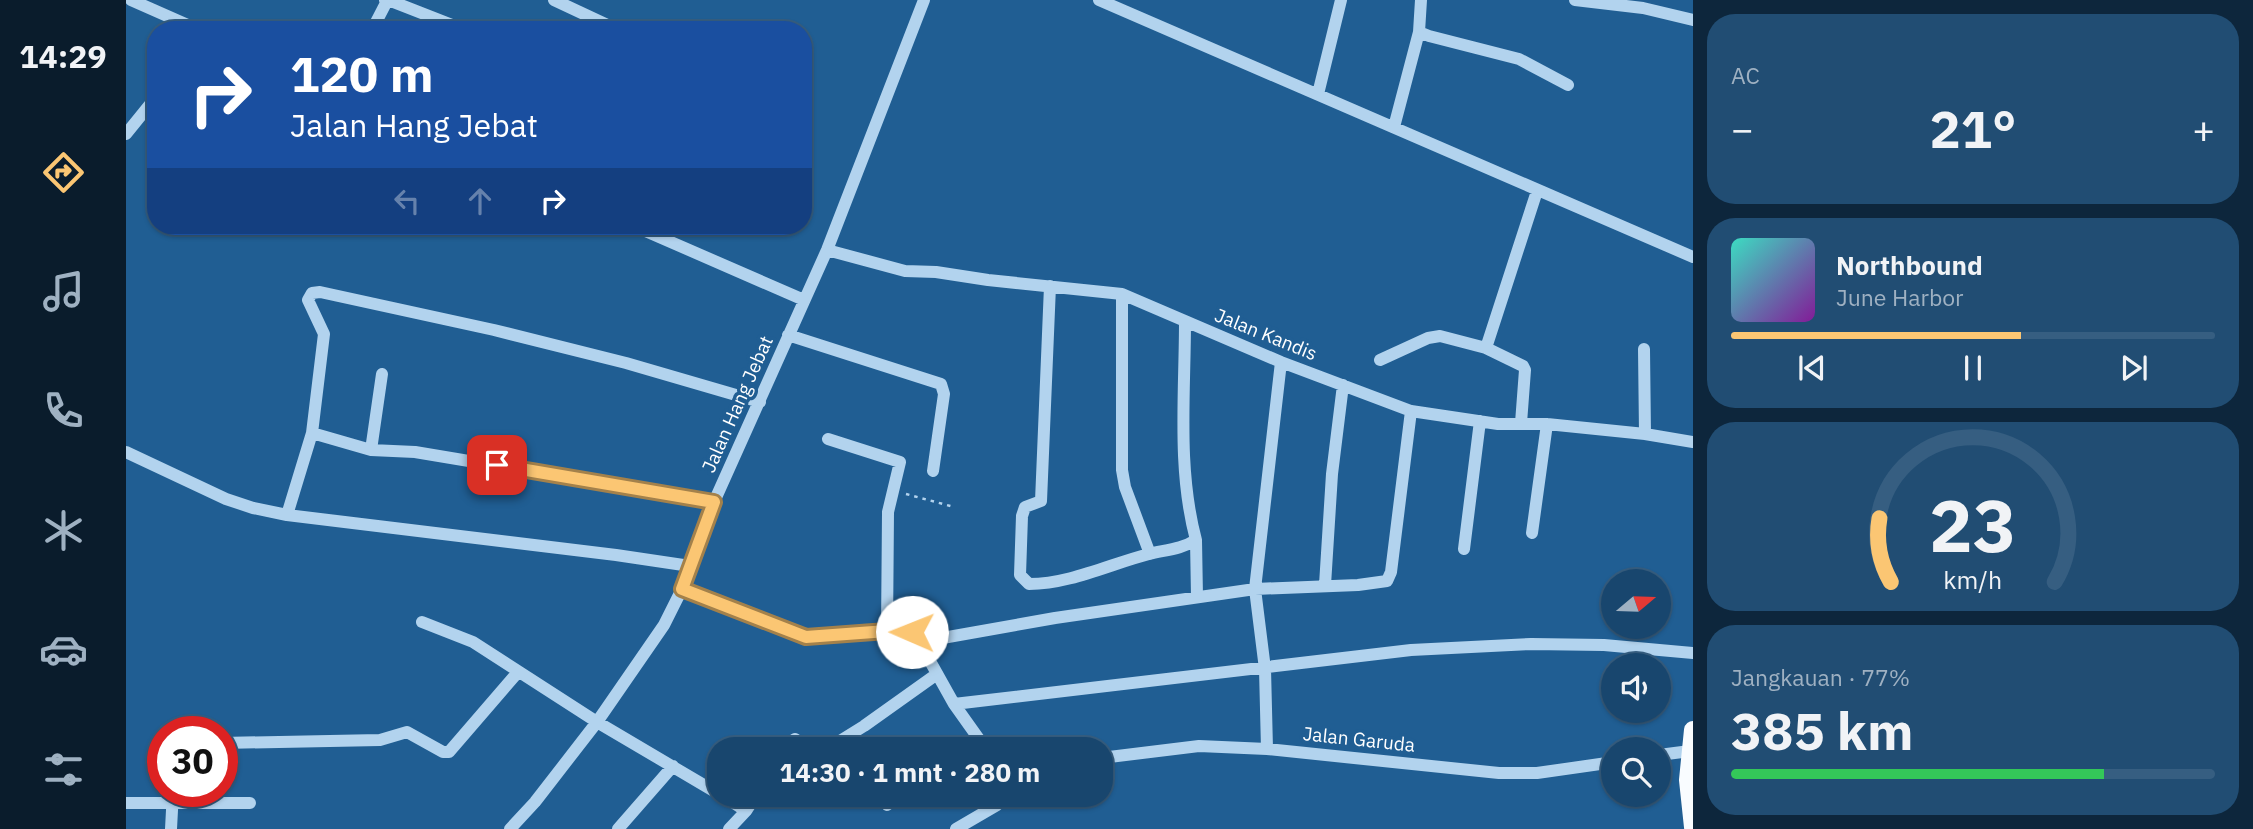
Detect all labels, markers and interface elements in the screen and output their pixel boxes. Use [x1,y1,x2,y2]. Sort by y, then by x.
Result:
text: 14:29 [19,35,107,77]
text: 120 m [290,42,434,105]
icon: right [175,49,266,140]
text: AC [1731,60,1760,90]
text: 21° [1930,95,2016,162]
text: Jalan Hang Jebat [290,104,538,146]
text: − [1731,104,1754,153]
text: + [2192,104,2215,153]
icon: directions [39,148,88,197]
icon: left [388,182,426,220]
icon: ahead [461,182,499,220]
icon: right [534,182,572,220]
text: Northbound [1836,248,1983,282]
icon: music [39,267,88,316]
text: June Harbor [1836,282,1964,312]
street label: Jalan Kandis [1211,303,1321,365]
street label: Jalan Hang Jebat [696,332,778,476]
icon: previous [1793,349,1831,387]
icon: pause [1954,349,1992,387]
icon: next [2115,349,2153,387]
icon: phone [39,386,88,435]
pin [467,435,527,495]
icon: arrive [478,446,516,484]
text: 23 [1929,478,2017,573]
icon: climate [39,506,88,555]
text: km/h [1944,563,2002,596]
north arrow [1601,569,1671,639]
map controls [1601,569,1671,807]
position arrow [875,595,949,669]
icon: car [39,625,88,674]
button: sound [1601,653,1671,723]
text: Jangkauan · 77% [1731,662,1910,692]
text: 385 km [1731,697,1913,764]
speed limit sign: 30 [147,716,238,807]
street label: Jalan Garuda [1302,721,1416,757]
button: search [1601,737,1671,807]
icon: filters [39,745,88,794]
text: 14:30 · 1 mnt · 280 m [780,755,1040,789]

